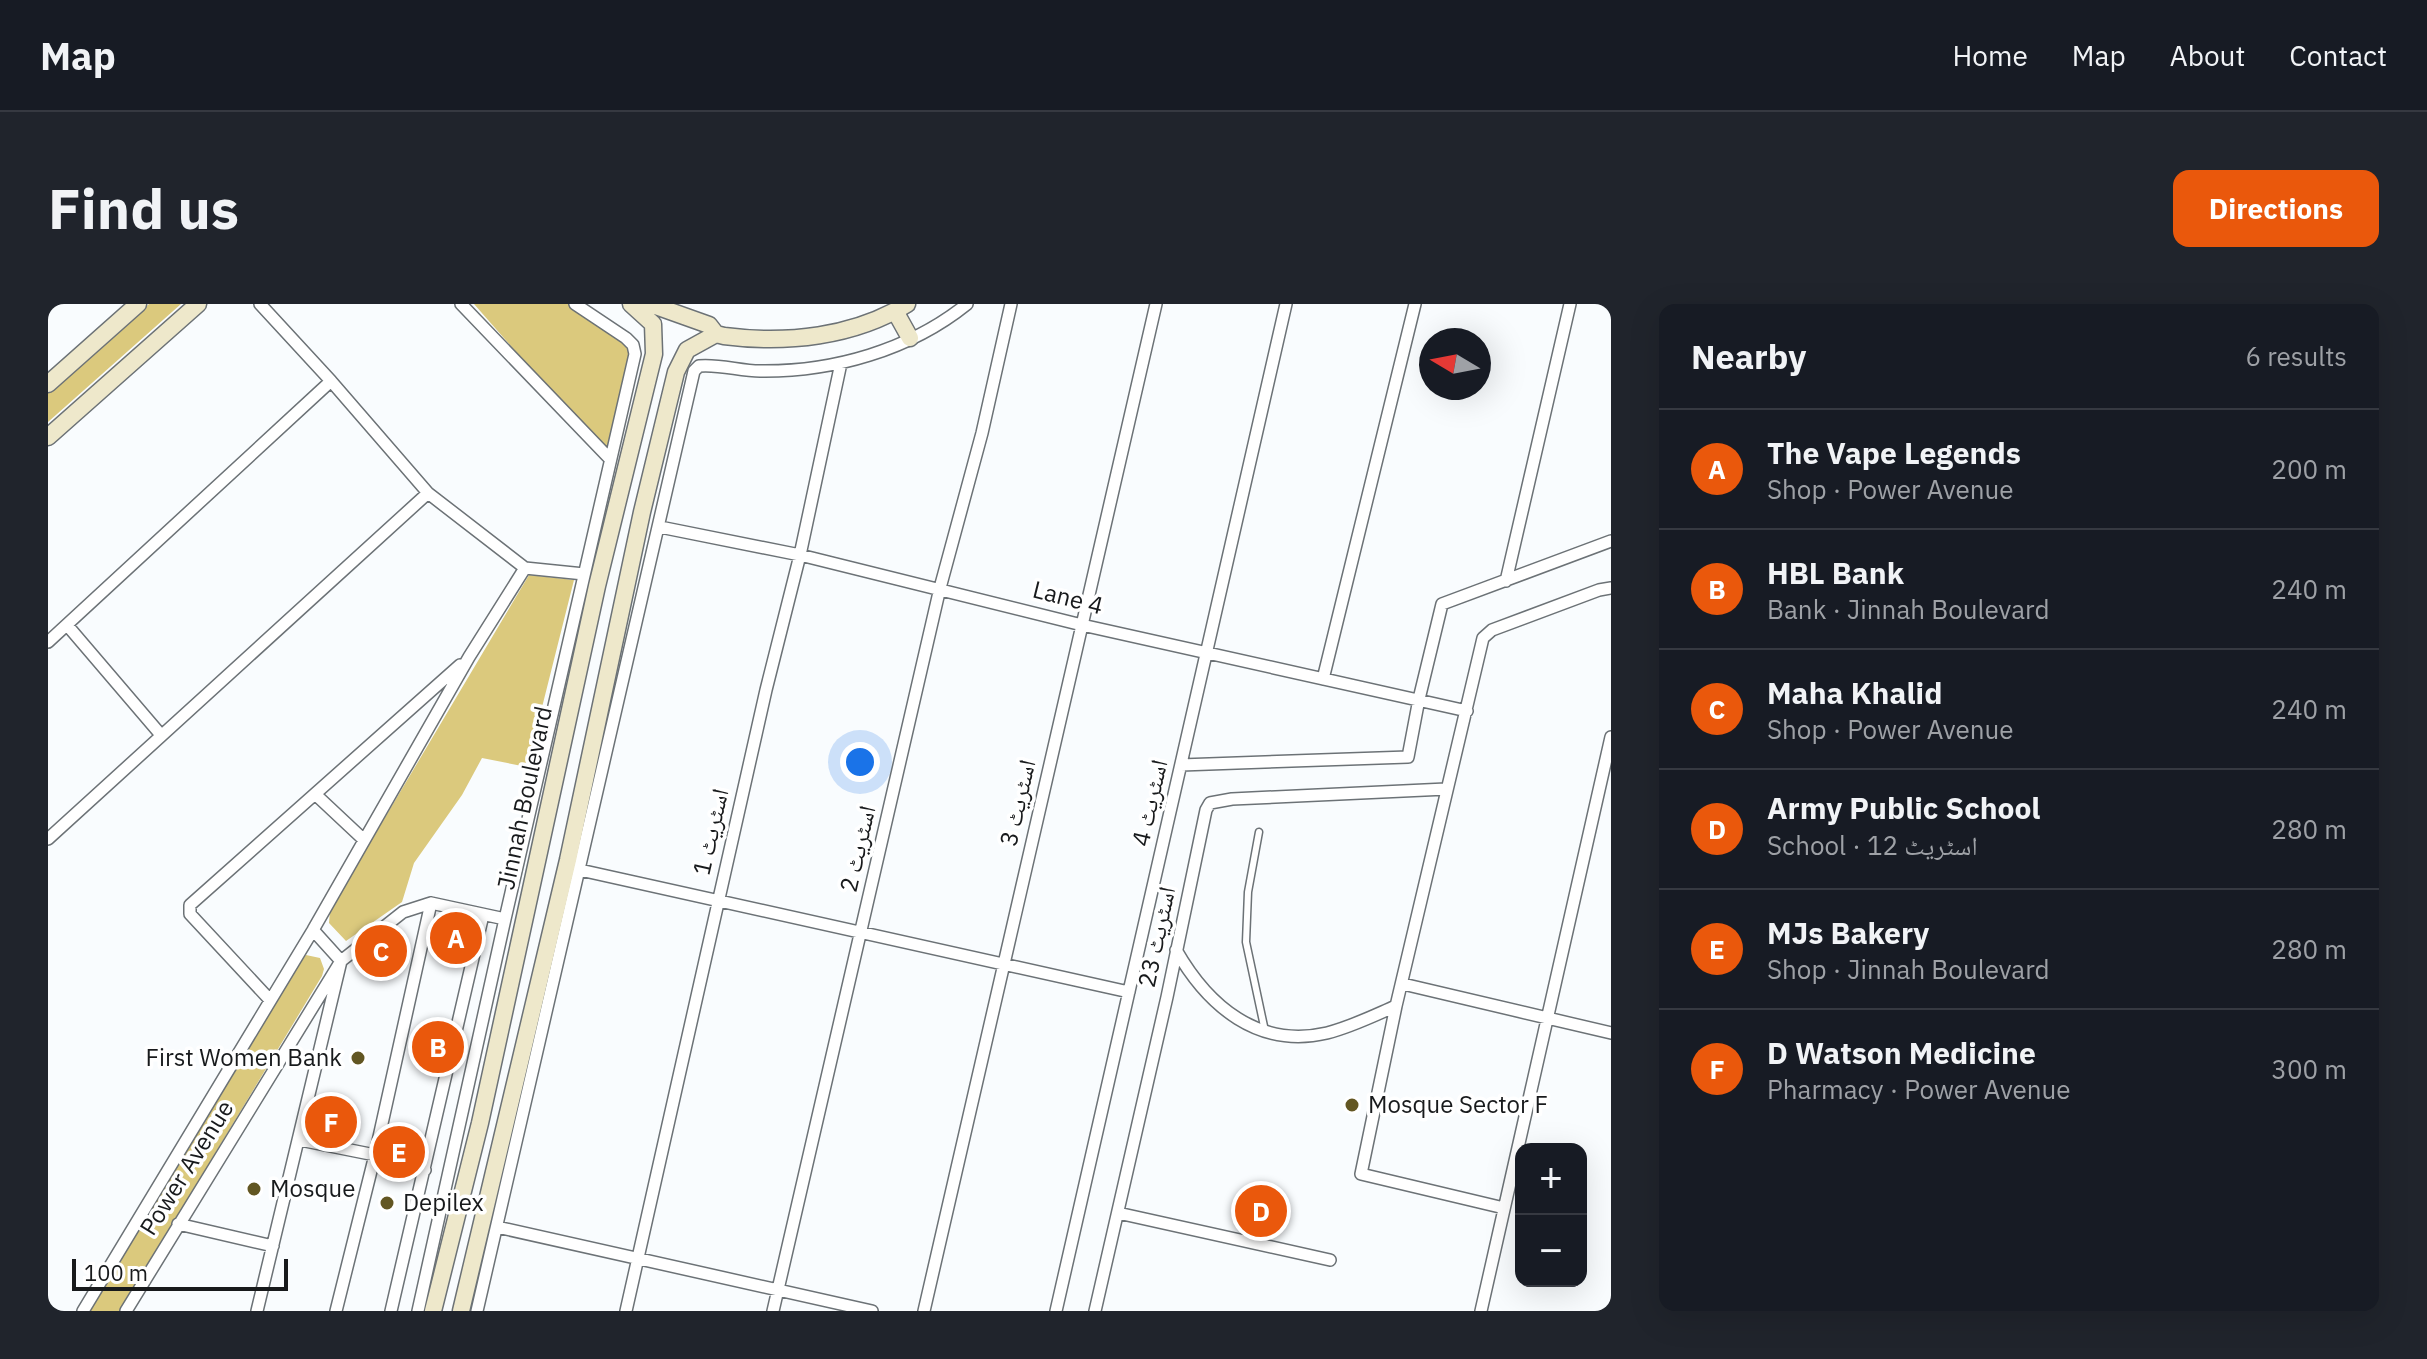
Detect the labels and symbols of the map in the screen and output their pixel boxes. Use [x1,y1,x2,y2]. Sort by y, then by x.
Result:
north arrow [1419,328,1491,400]
street label: Lane 4 [1030,573,1107,621]
street label: Jinnah Boulevard [489,703,559,893]
your location [840,742,880,782]
street label: اسٹریٹ 3 [992,756,1042,849]
street label: اسٹریٹ 4 [1124,756,1174,849]
street label: اسٹریٹ 1 [685,785,735,878]
street label: اسٹریٹ 2 [832,802,882,895]
street label: اسٹریٹ 23 [1130,883,1182,990]
pin: A [430,908,482,968]
pin: C [355,921,407,981]
pin: B [412,1017,464,1077]
place label: First Women Bank [146,1041,342,1073]
marker: First Women Bank [349,1049,367,1067]
place label: Mosque Sector F [1368,1088,1548,1120]
pin: F [305,1092,357,1152]
street label: Power Avenue [132,1094,240,1241]
marker: Mosque Sector F [1343,1096,1361,1114]
pin: E [373,1122,425,1182]
place label: Mosque [270,1172,355,1204]
marker: Mosque [245,1180,263,1198]
pin: D [1235,1181,1287,1241]
place label: Depilex [403,1186,484,1218]
marker: Depilex [378,1194,396,1212]
scale bar [72,1255,288,1291]

